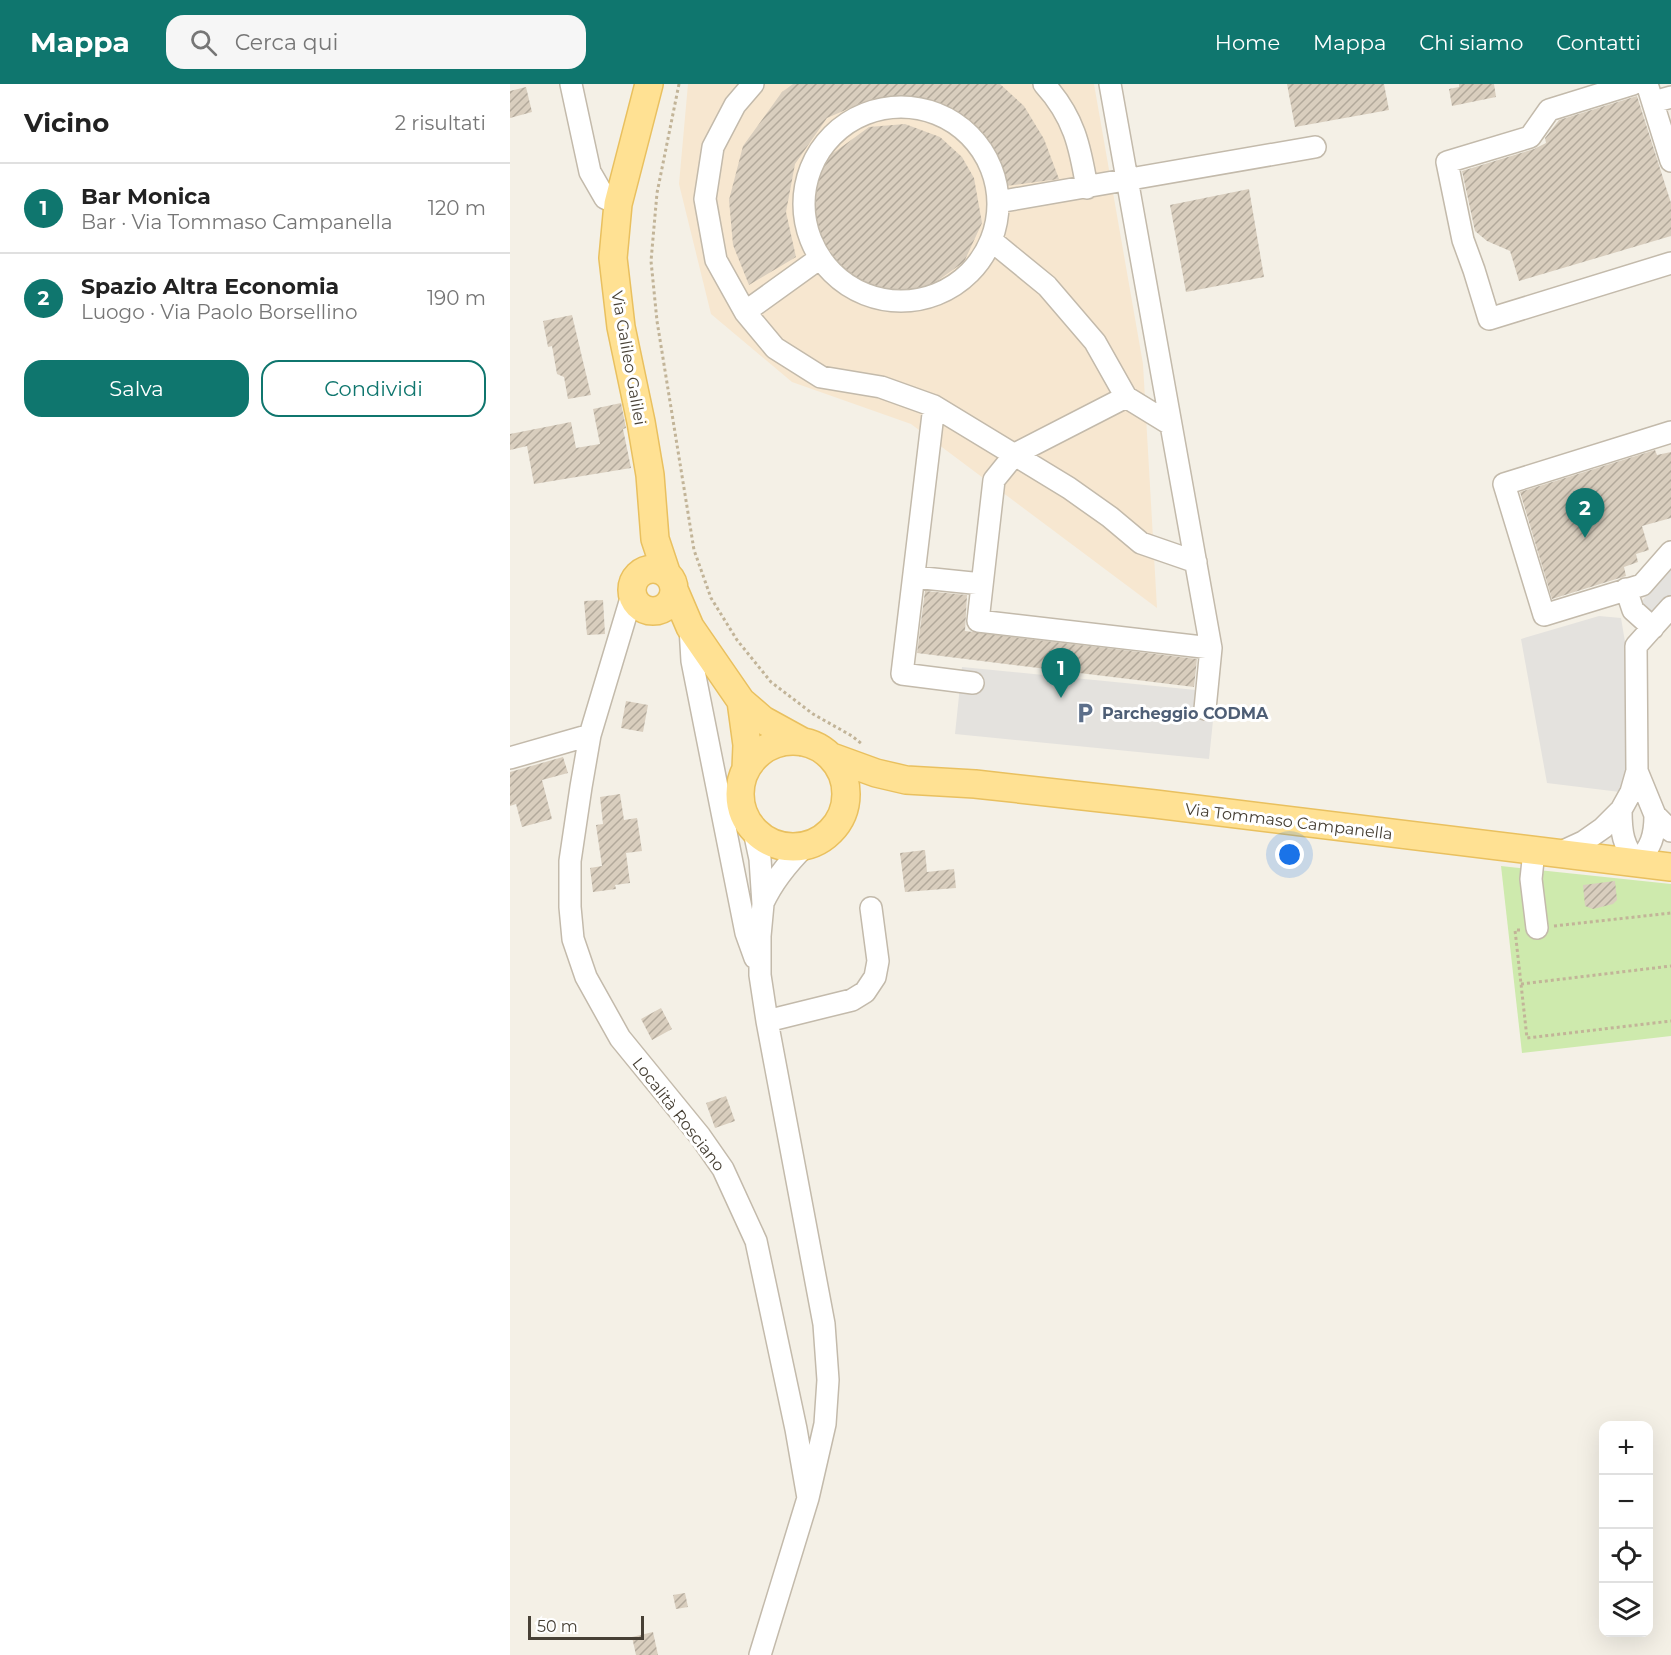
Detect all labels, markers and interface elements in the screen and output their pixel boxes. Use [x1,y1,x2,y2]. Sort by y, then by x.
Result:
search box [166,15,586,69]
text: Mappa [30,25,130,59]
icon: search [187,26,220,59]
text: Cerca qui [235,29,338,56]
text: Home [1215,30,1280,55]
text: Mappa [1313,30,1386,55]
text: Chi siamo [1419,30,1523,55]
text: Contatti [1556,30,1641,55]
text: Vicino [24,107,109,139]
text: 2 risultati [395,111,486,135]
text: Bar Monica [81,183,211,210]
text: 1 [40,196,47,220]
text: 120 m [428,196,486,220]
text: Bar · Via Tommaso Campanella [81,210,393,234]
text: Spazio Altra Economia [81,273,339,300]
text: 2 [38,286,49,310]
text: 190 m [427,286,486,310]
street label: Via Galileo Galilei [607,289,650,427]
text: Luogo · Via Paolo Borsellino [81,300,358,324]
button: Salva [24,360,249,417]
button: Condividi [261,360,486,417]
pin: 2 [1566,488,1604,538]
pin: 1 [1042,648,1080,698]
parking icon: Parcheggio CODMA [1073,701,1097,725]
place label: Parcheggio CODMA [1102,704,1269,723]
street label: Via Tommaso Campanella [1184,799,1394,844]
your location [1275,840,1304,869]
street label: Località Rosciano [628,1054,729,1175]
map controls [1599,1421,1653,1637]
button: + [1599,1421,1653,1475]
button: − [1599,1475,1653,1529]
button: locate [1599,1529,1653,1583]
button: layers [1599,1583,1653,1637]
scale bar [528,1613,644,1640]
text: 50 m [537,1617,578,1636]

